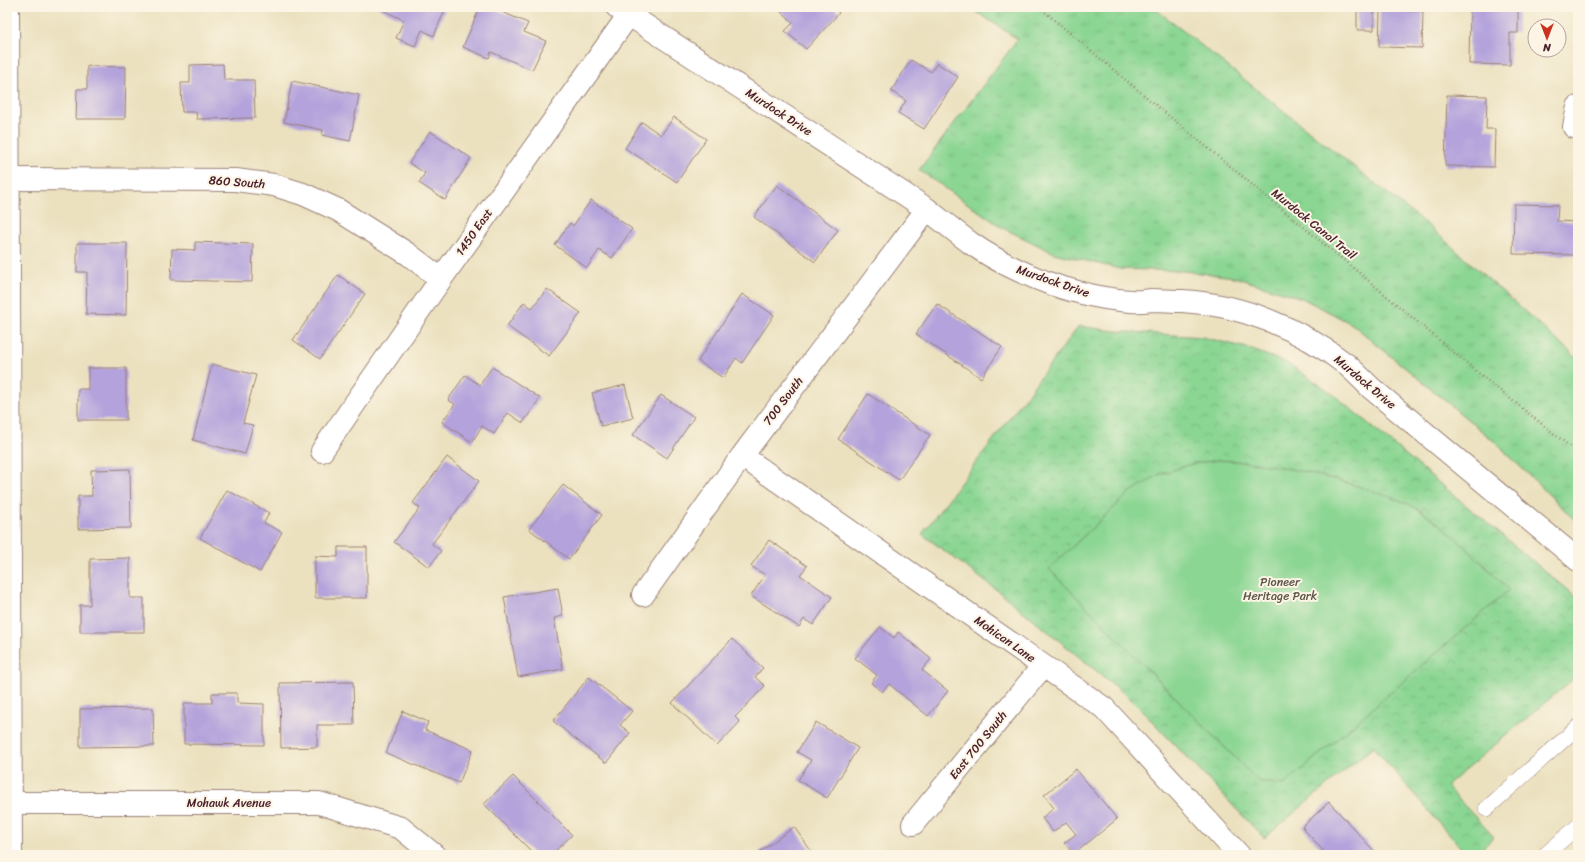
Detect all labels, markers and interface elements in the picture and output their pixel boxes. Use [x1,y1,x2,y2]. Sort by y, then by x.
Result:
north arrow [1527,18,1567,58]
text: N [1543,38,1552,57]
street label: Murdock Drive [741,82,817,142]
street label: 860 South [208,169,266,195]
street label: Murdock Canal Trail [1266,183,1362,266]
street label: 1450 East [449,204,499,260]
street label: Murdock Drive [1013,258,1093,304]
street label: Murdock Drive [1329,349,1401,415]
street label: 700 South [757,372,809,430]
park label: Pioneer Heritage Park [1243,571,1318,607]
street label: Mohican Lane [969,610,1041,668]
street label: East 700 South [943,706,1013,784]
street label: Mohawk Avenue [187,792,271,814]

